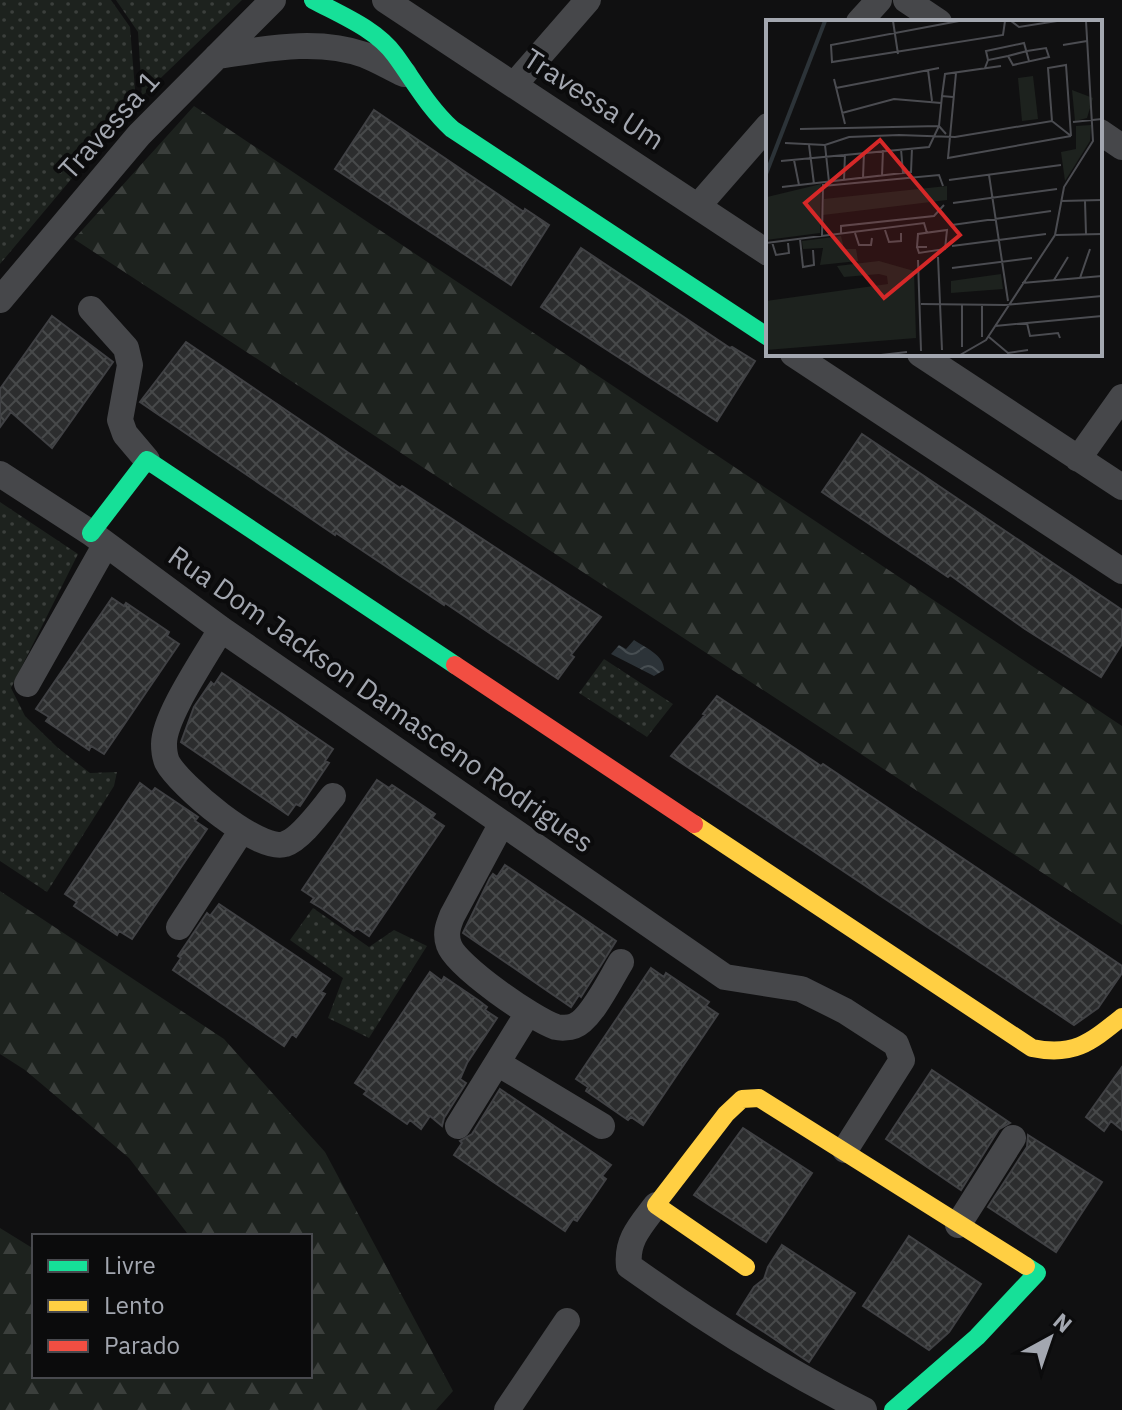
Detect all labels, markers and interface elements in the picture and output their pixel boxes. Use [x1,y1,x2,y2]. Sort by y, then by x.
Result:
inset map [766,20,1102,356]
street label: Travessa Um [517,39,672,158]
street label: Travessa 1 [50,62,167,187]
street label: Rua Dom Jackson Damasceno Rodrigues [161,537,601,860]
legend [32,1234,312,1378]
text: Livre [104,1249,156,1281]
text: Lento [104,1289,164,1321]
north arrow [1010,1298,1090,1378]
text: N [1048,1306,1079,1339]
text: Parado [104,1329,180,1361]

